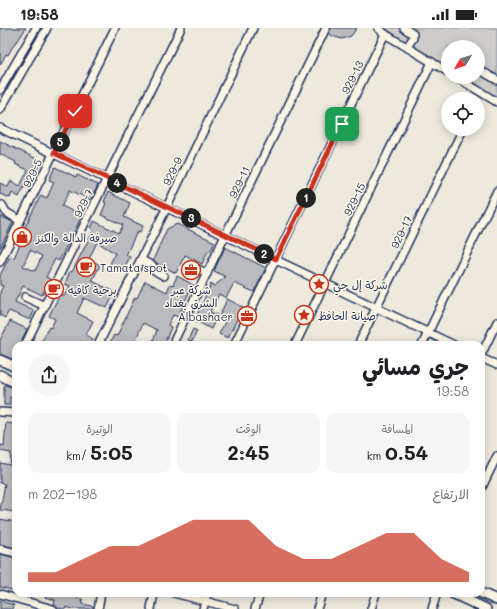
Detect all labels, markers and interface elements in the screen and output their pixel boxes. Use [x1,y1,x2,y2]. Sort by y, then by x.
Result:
text: 19:58 [20,4,58,24]
north arrow [441,40,485,84]
map controls [441,40,485,136]
street label: 929-13 [338,57,367,96]
button: locate [441,92,485,136]
pin [58,94,92,128]
icon: check [64,100,86,122]
pin [325,107,359,141]
icon: arrive [331,113,353,135]
pin: 5 [50,132,70,152]
text: 5 [57,134,63,149]
street label: 929-9 [159,154,186,188]
street label: 929-5 [19,156,45,190]
street label: 929-11 [225,164,253,200]
pin: 4 [107,173,127,193]
text: 4 [114,175,120,190]
street label: 929-15 [340,180,368,218]
street label: 929-7 [70,186,96,220]
pin: 1 [296,188,316,208]
text: 1 [304,190,308,205]
pin: 3 [181,208,201,228]
text: 3 [188,210,194,225]
street label: 929-17 [387,213,415,251]
shop icon: صيرفة الدالة والكنز [11,226,33,248]
place label: صيرفة الدالة والكنز [35,230,117,246]
pin: 2 [254,244,274,264]
text: 2 [261,246,267,261]
cafe icon: Tamata spot [75,256,97,278]
office icon: شركة عبر الشرق بغداد [180,259,202,281]
place label: Tamata spot [100,260,167,275]
place icon: شركة إل جي [308,273,330,295]
place label: شركة إل جي [333,277,388,296]
cafe icon: برحية كافيه [43,278,65,300]
place label: برحية كافيه [68,282,117,298]
place label: شركة عبر الشرق بغداد [164,282,218,311]
place icon: صيانة الحافظ [293,304,315,326]
office icon: Albashaer [236,305,258,327]
place label: صيانة الحافظ [318,308,376,323]
place label: Albashaer [178,309,233,324]
text: جري مسائي [362,352,469,381]
button: share [28,354,70,396]
text: 19:58 [436,382,469,399]
text: الوتيرة [86,421,113,436]
text: الوقت [236,421,261,436]
text: المسافة [382,421,413,436]
text: 5:05 [90,439,133,465]
text: 2:45 [228,439,269,465]
text: 0.54 [385,439,428,465]
text: /km [66,448,90,463]
text: km [367,448,385,463]
text: 198–202 m [28,485,97,502]
text: الارتفاع [433,485,469,502]

